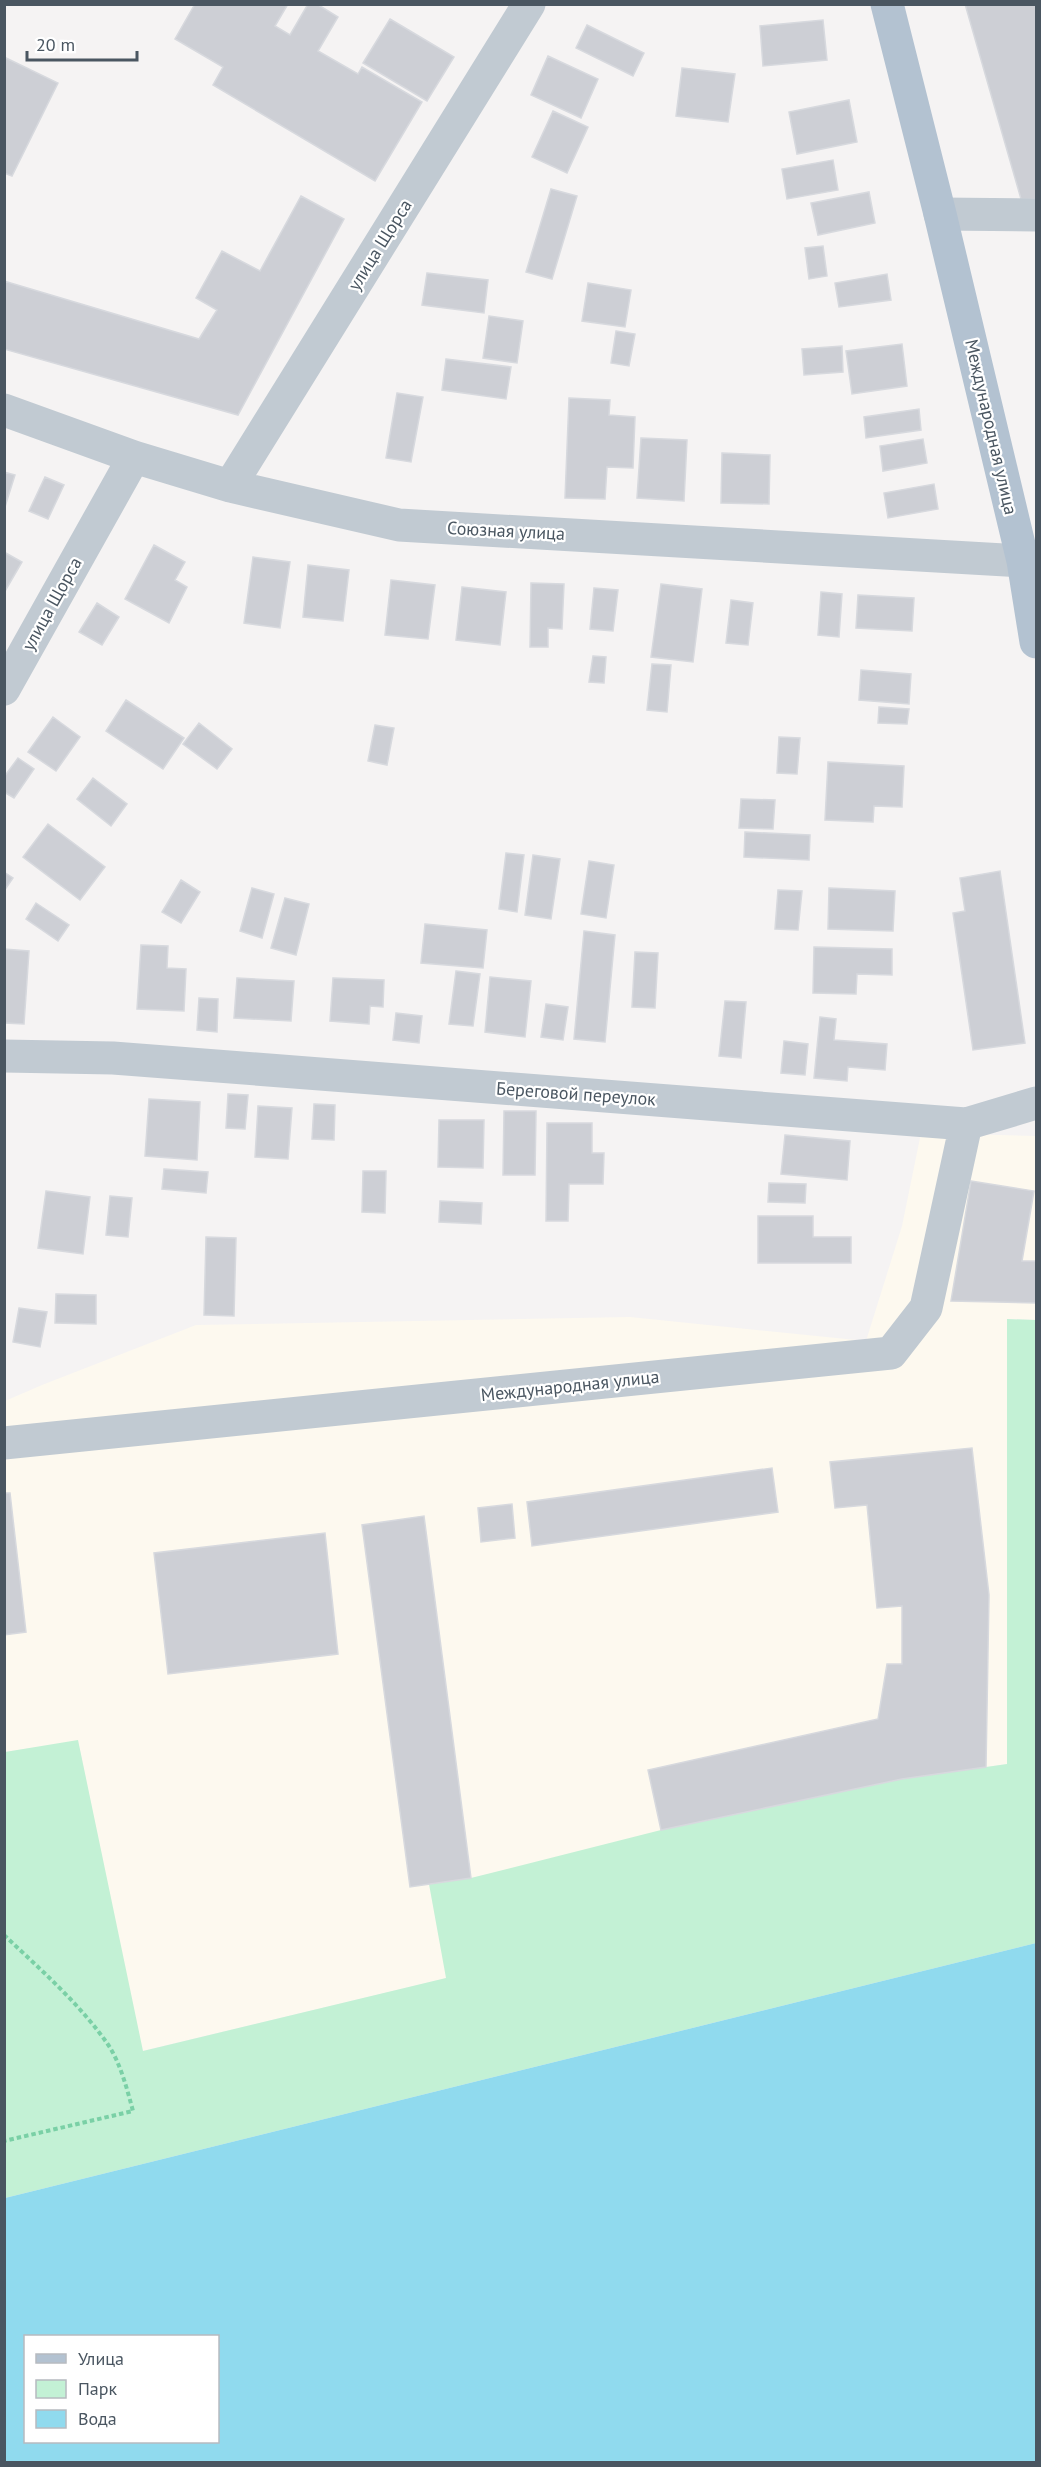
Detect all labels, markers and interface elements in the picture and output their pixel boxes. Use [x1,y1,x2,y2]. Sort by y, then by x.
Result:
scale bar [27,24,136,62]
text: 20 m [36,33,75,56]
street label: улица Щорса [342,195,417,295]
street label: Международная улица [960,337,1023,517]
street label: Союзная улица [447,516,566,545]
street label: улица Щорса [16,553,87,655]
street label: Береговой переулок [495,1076,657,1111]
street label: Международная улица [480,1365,660,1406]
legend [24,2335,219,2443]
text: Улица [78,2347,124,2370]
text: Парк [78,2377,118,2400]
text: Вода [78,2407,117,2430]

